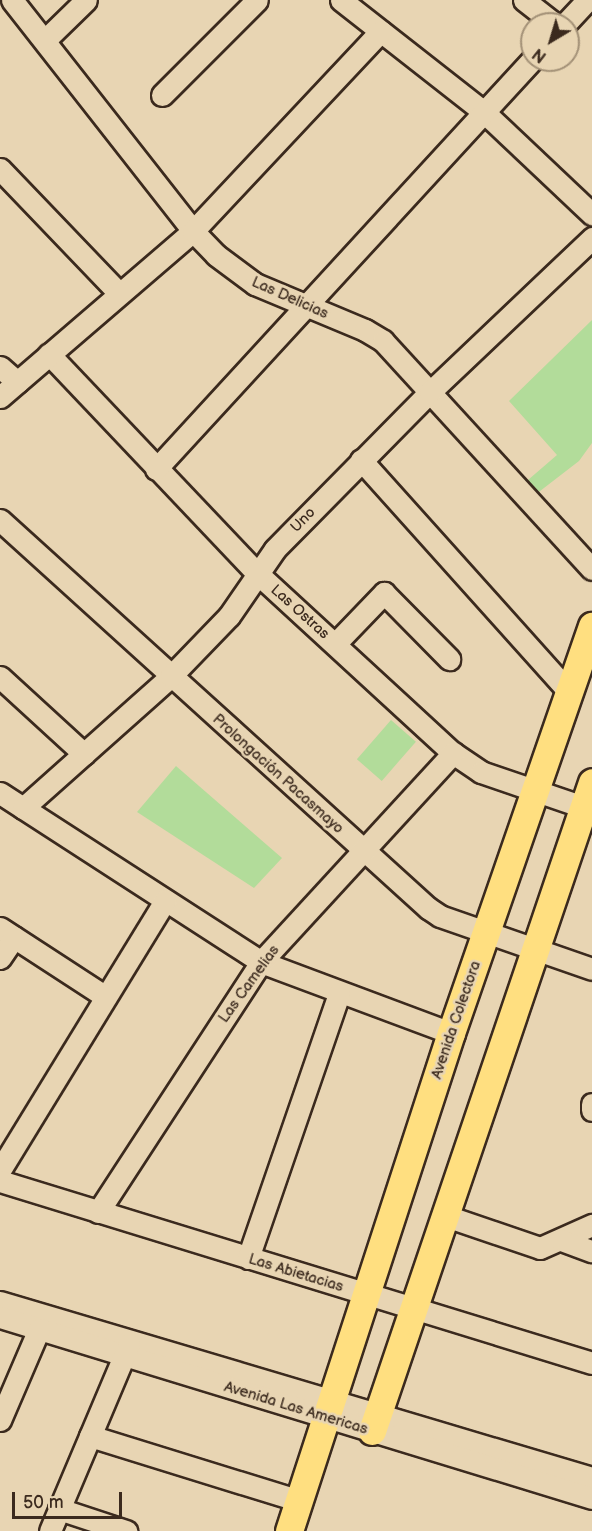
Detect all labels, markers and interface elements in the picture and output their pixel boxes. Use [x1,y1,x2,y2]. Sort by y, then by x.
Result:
north arrow [520,12,580,72]
text: N [529,44,550,66]
street label: Las Delicias [249,273,331,323]
street label: Uno [287,504,319,536]
street label: Las Ostras [267,581,333,643]
street label: Prolongación Pacasmayo [209,710,347,838]
street label: Las Camelias [215,942,283,1026]
street label: Avenida Colectora [427,959,485,1081]
street label: Las Abietacias [246,1250,346,1296]
street label: Avenida Las Americas [222,1378,370,1438]
scale bar [15,1480,124,1518]
text: 50 m [23,1492,64,1513]

